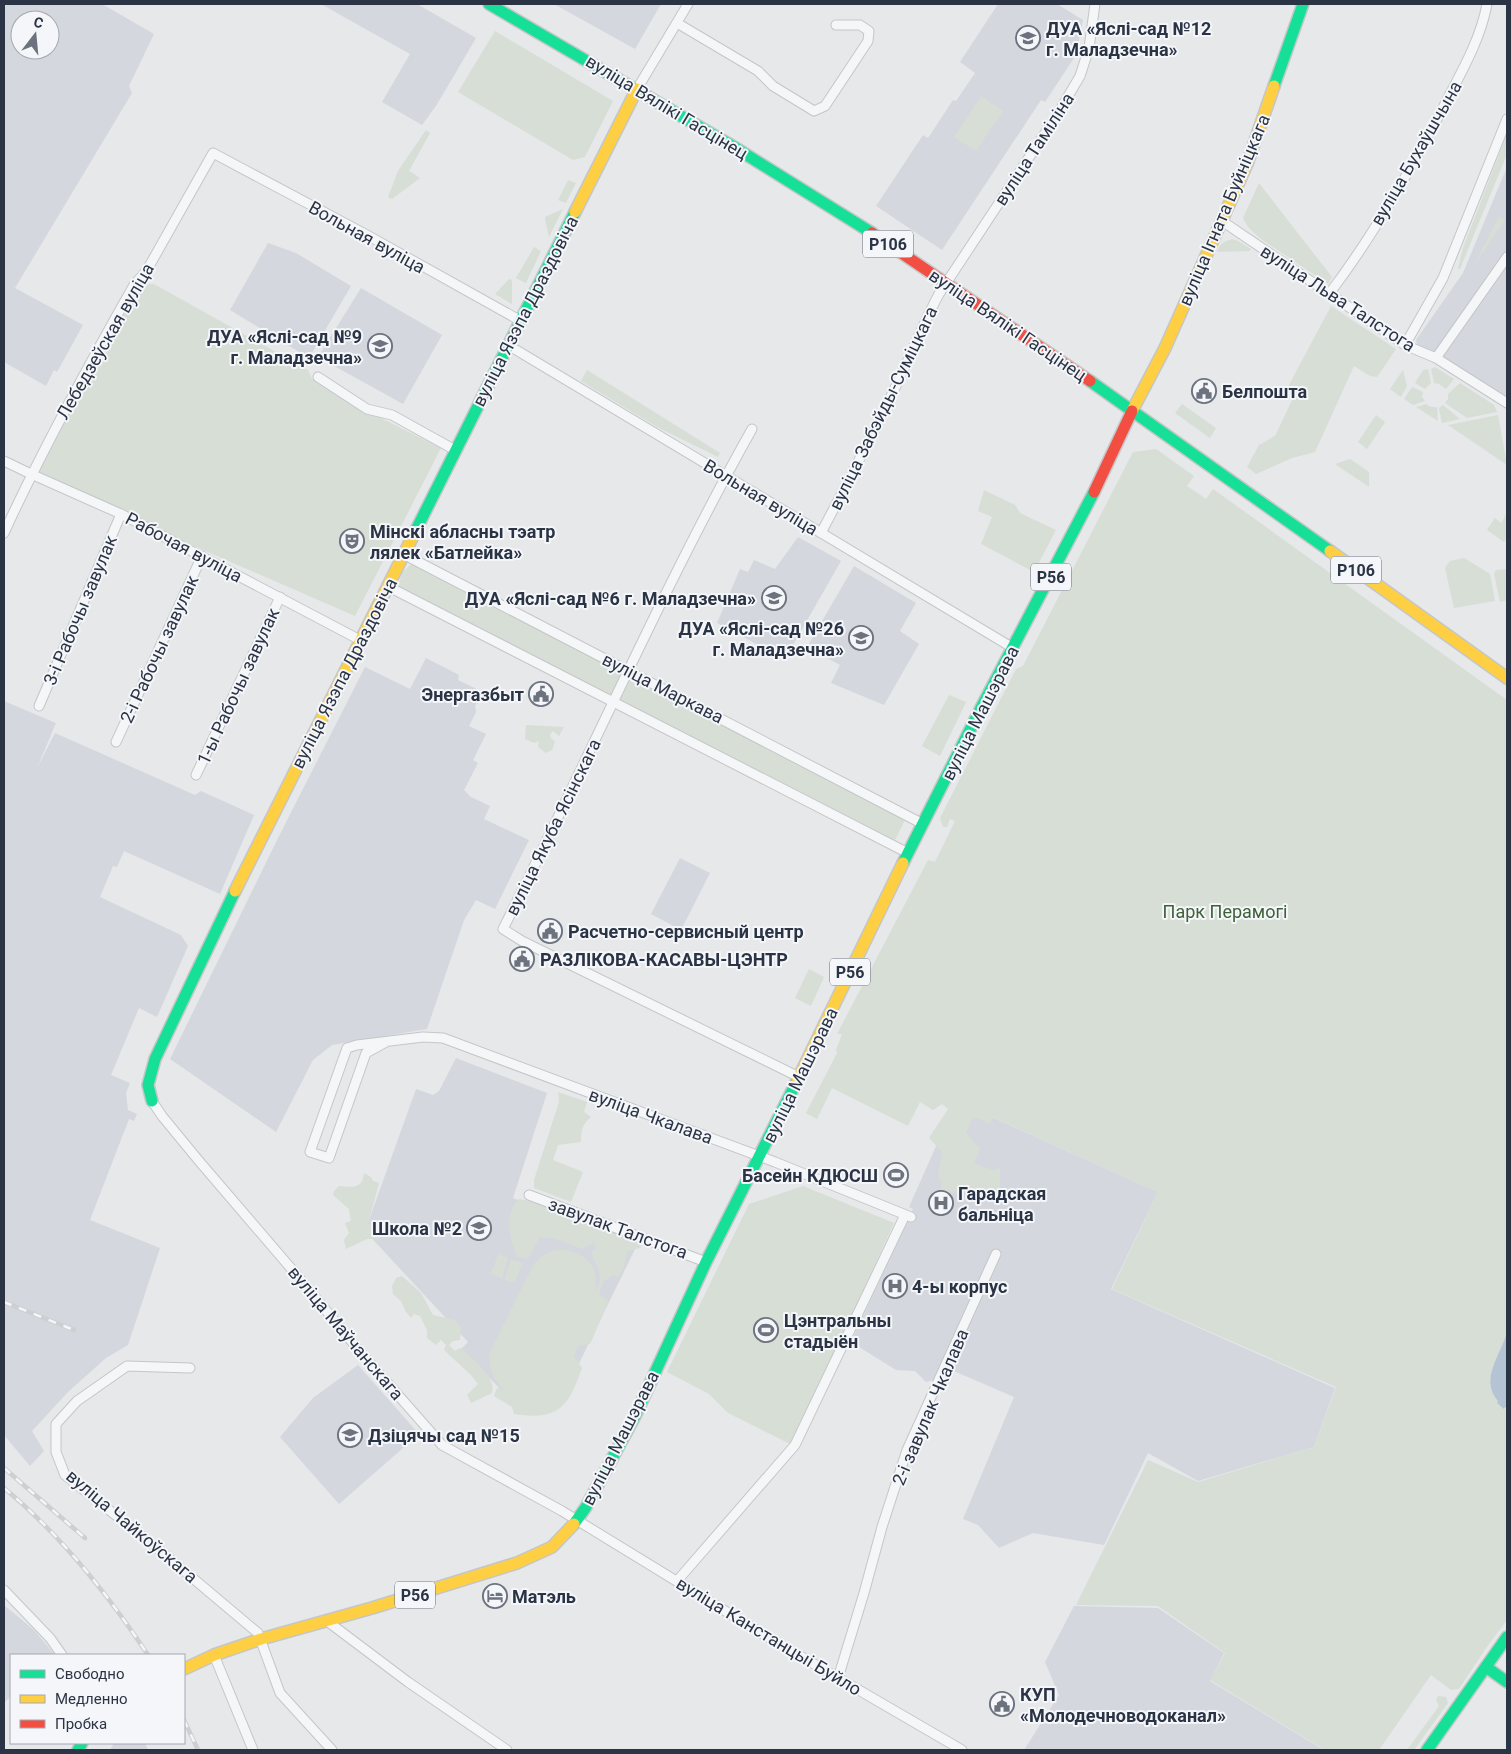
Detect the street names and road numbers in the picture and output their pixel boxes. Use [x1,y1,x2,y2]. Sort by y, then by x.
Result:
street label: вуліца Вялікі Гасцінец [582,50,752,164]
street label: вуліца Бухаўшчына [1366,77,1466,229]
street label: вуліца Таміліна [990,89,1078,209]
street label: вуліца Ігната Буйніцкага [1174,111,1274,309]
street label: Вольная вуліца [305,196,429,278]
street label: вуліца Язэпа Драздовіча [468,212,582,410]
road number: Р106 [863,230,913,258]
street label: вуліца Льва Талстога [1257,240,1419,356]
street label: Лебедзеўская вуліца [52,259,158,423]
street label: вуліца Вялікі Гасцінец [925,264,1091,386]
street label: вуліца Забэйды-Суміцкага [824,303,942,513]
street label: Вольная вуліца [700,455,822,539]
street label: Рабочая вуліца [122,507,246,587]
street label: 3-і Рабочы завулак [39,532,121,688]
road number: Р106 [1331,556,1381,584]
road number: Р56 [1031,564,1071,590]
street label: 2-і Рабочы завулак [116,572,203,726]
street label: вуліца Язэпа Драздовіча [287,574,401,772]
street label: 1-ы Рабочы завулак [193,604,284,768]
street label: вуліца Машэрава [937,642,1023,784]
street label: вуліца Маркава [599,648,727,728]
street label: вуліца Якуба Ясінскага [501,735,605,919]
road number: Р56 [830,959,870,986]
street label: вуліца Машэрава [758,1004,842,1146]
street label: вуліца Чкалава [586,1084,716,1148]
street label: завулак Талстога [546,1193,690,1263]
street label: вуліца Маўчанскага [284,1262,408,1404]
street label: 2-і завулак Чкалава [888,1326,972,1488]
street label: вуліца Машэрава [577,1367,663,1509]
street label: вуліца Чайкоўскага [62,1465,202,1587]
street label: вуліца Канстанцыі Буйло [673,1572,865,1700]
road number: Р56 [395,1582,435,1608]

